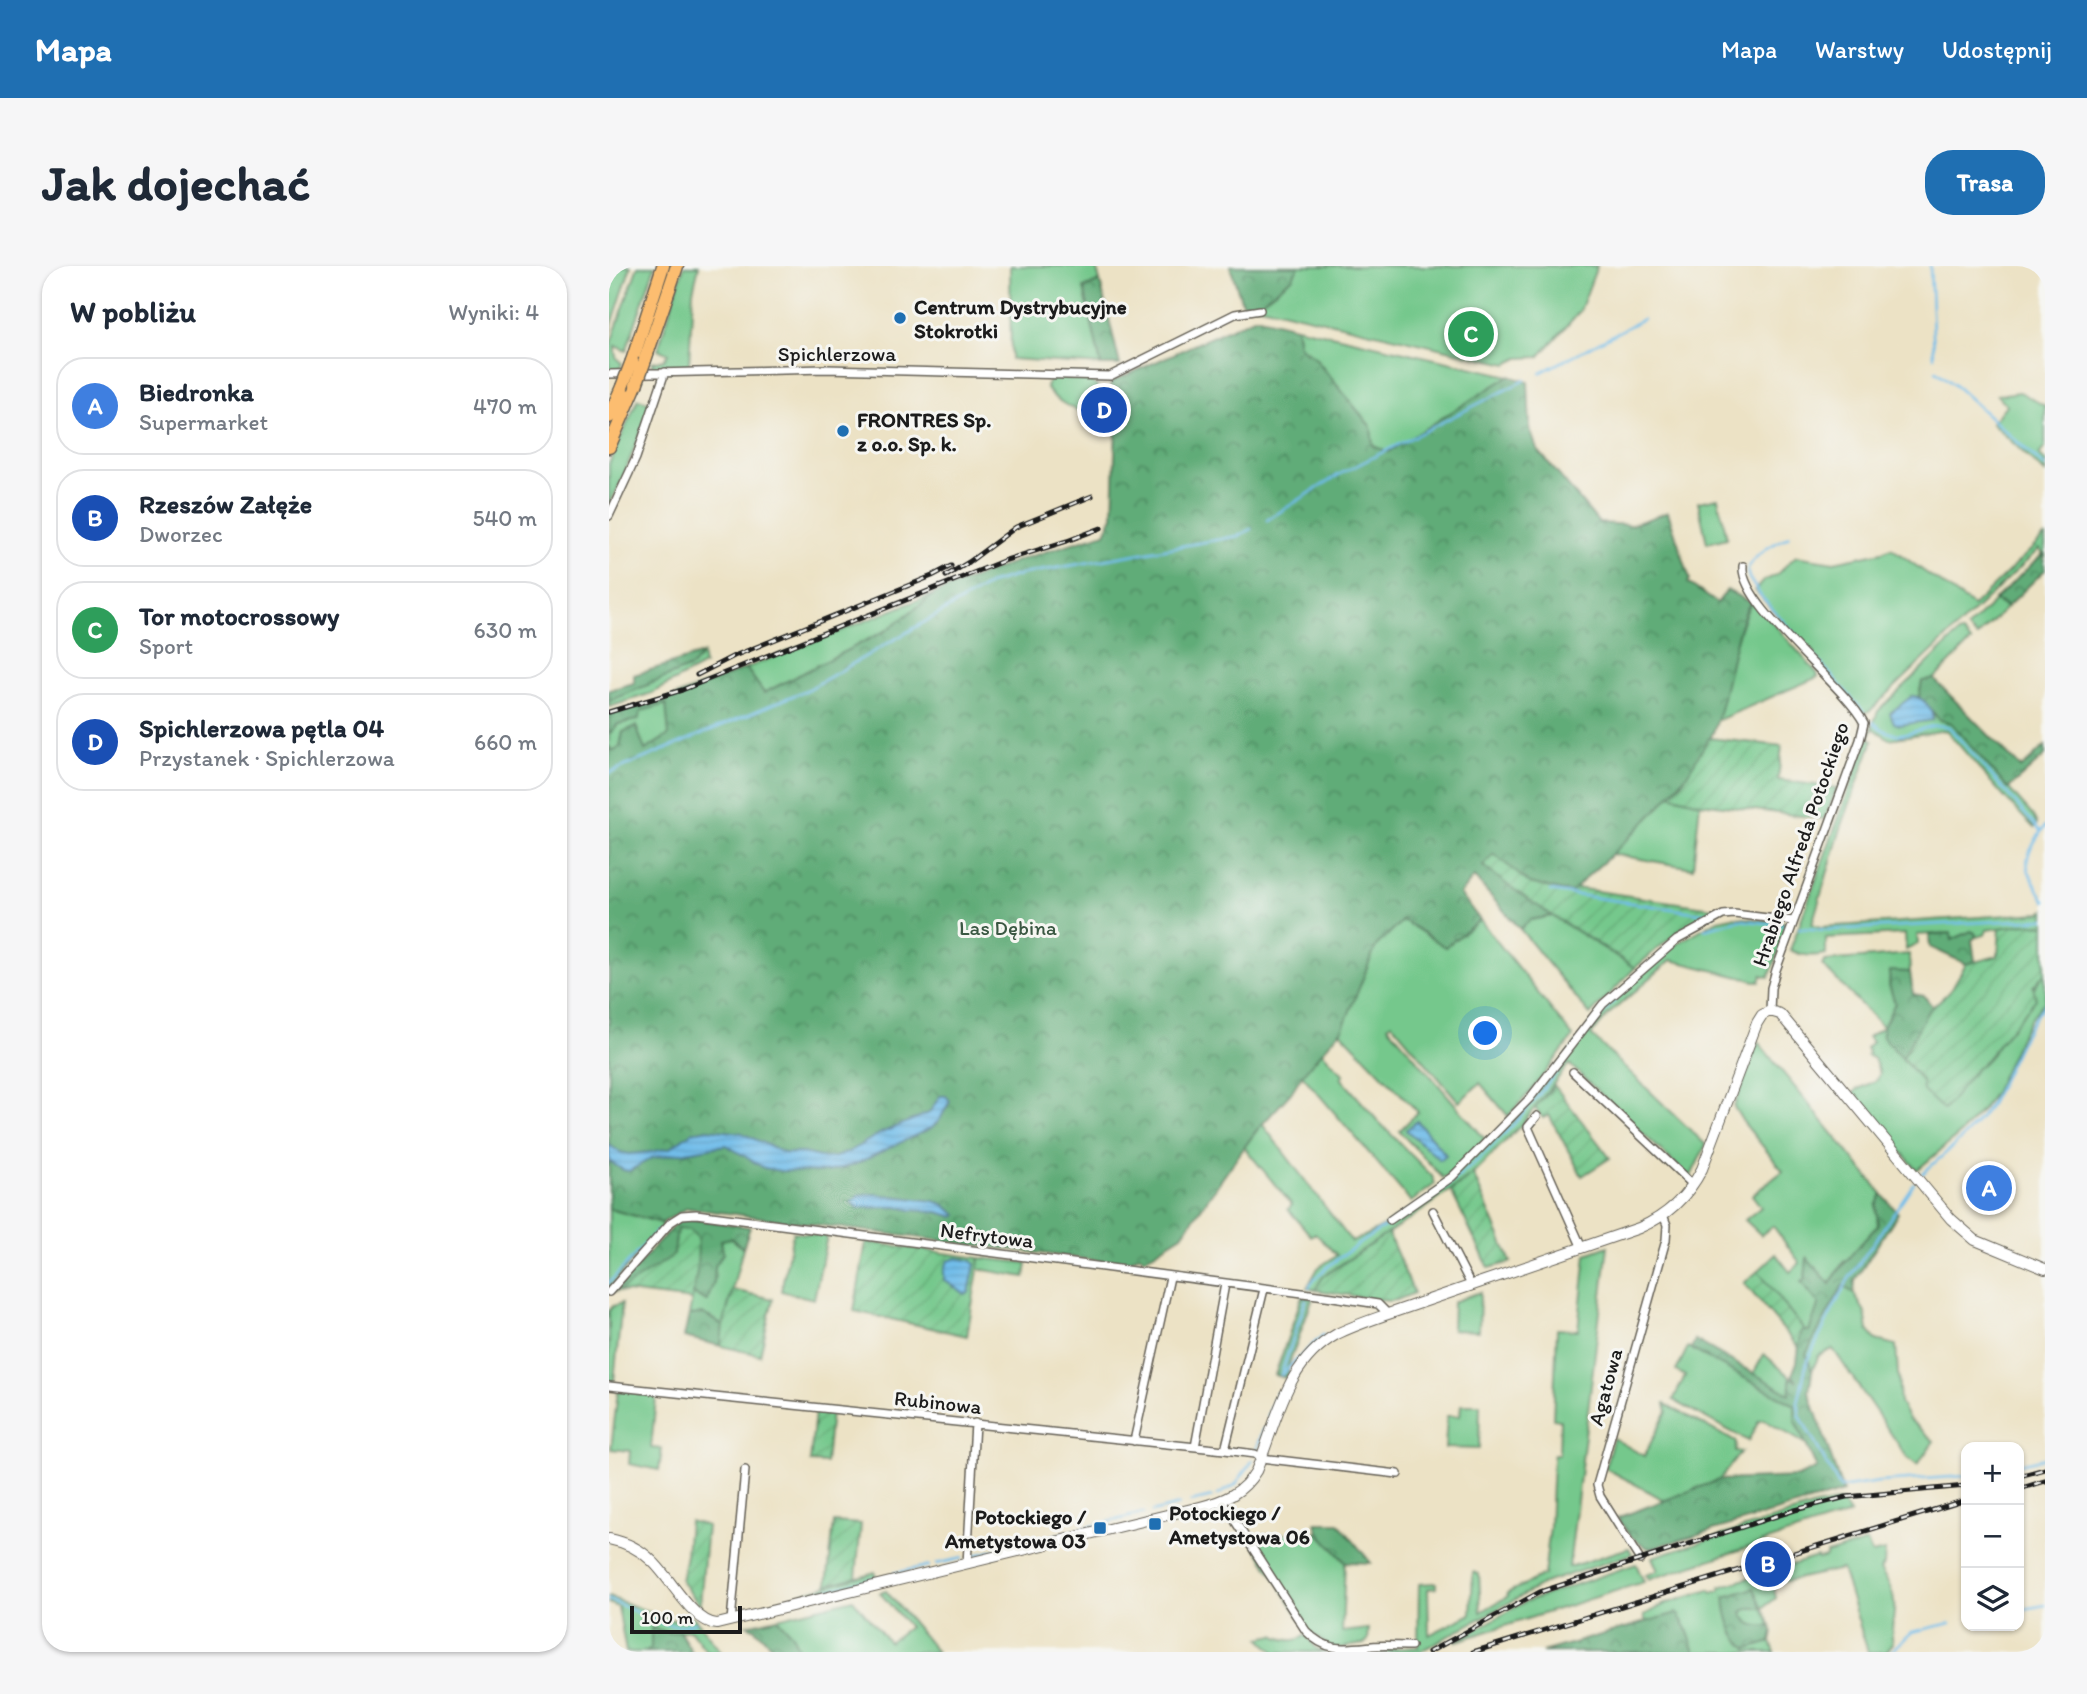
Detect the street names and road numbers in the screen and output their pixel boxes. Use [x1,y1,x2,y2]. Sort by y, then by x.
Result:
street label: Spichlerzowa [778,341,896,366]
street label: Hrabiego Alfreda Potockiego [1746,718,1854,970]
street label: Nefrytowa [939,1217,1035,1253]
street label: Agatowa [1583,1346,1627,1428]
street label: Rubinowa [893,1385,983,1419]

